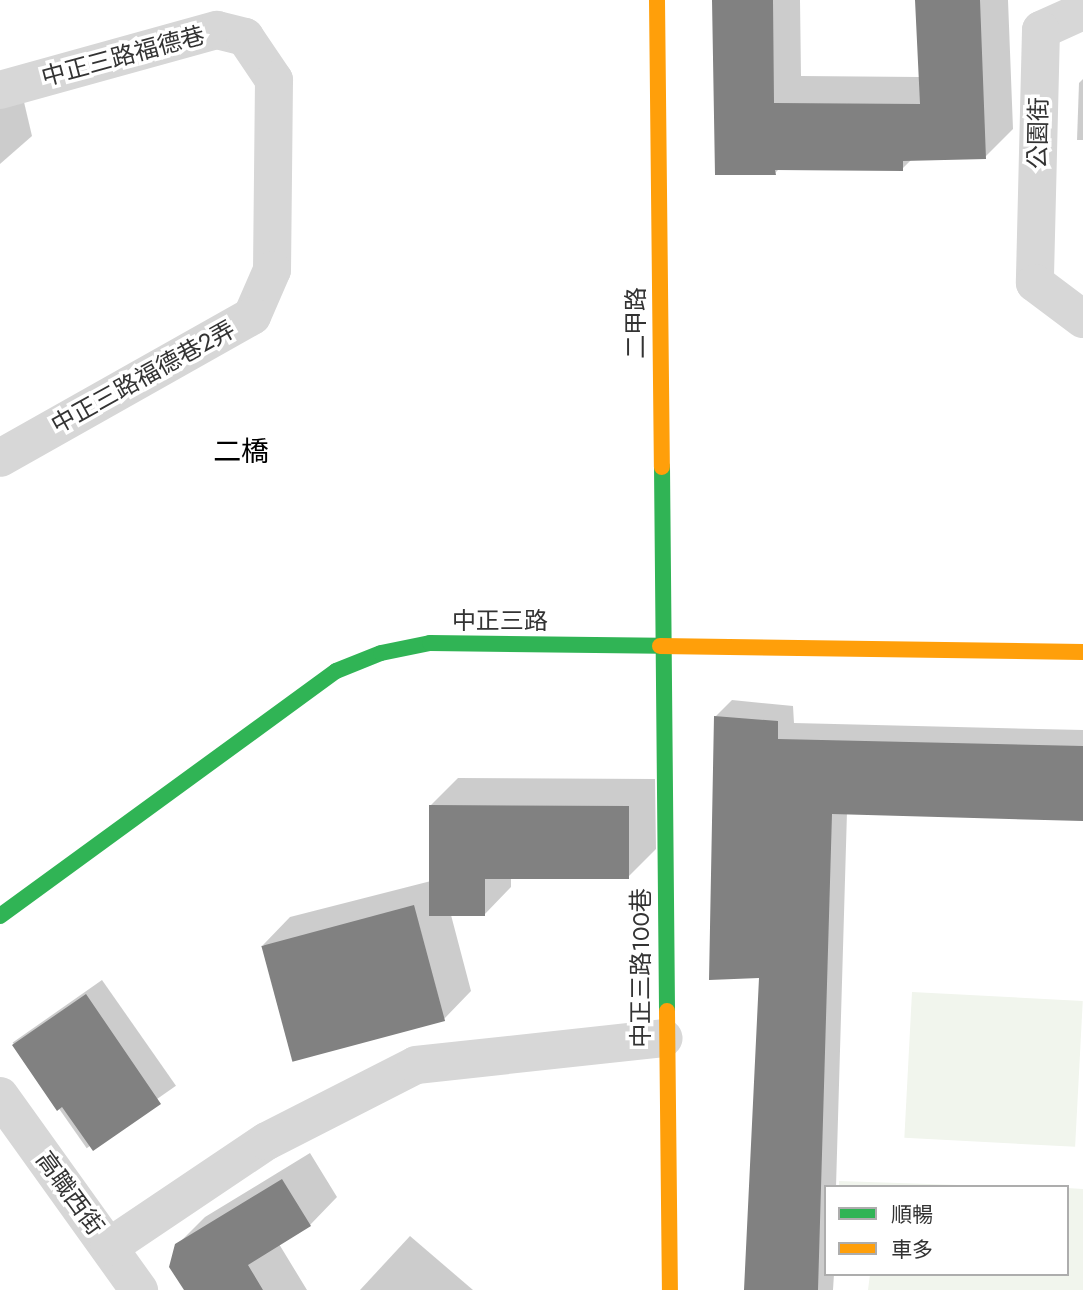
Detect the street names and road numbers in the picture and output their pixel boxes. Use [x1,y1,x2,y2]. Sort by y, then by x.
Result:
street label: 中正三路福德巷 [38,20,208,92]
street label: 公園街 [1023,97,1053,169]
street label: 二甲路 [622,287,650,359]
street label: 中正三路福德巷2弄 [46,315,240,439]
street label: 中正三路 [452,607,548,635]
street label: 中正三路100巷 [627,888,655,1048]
street label: 高職西街 [30,1146,110,1240]

